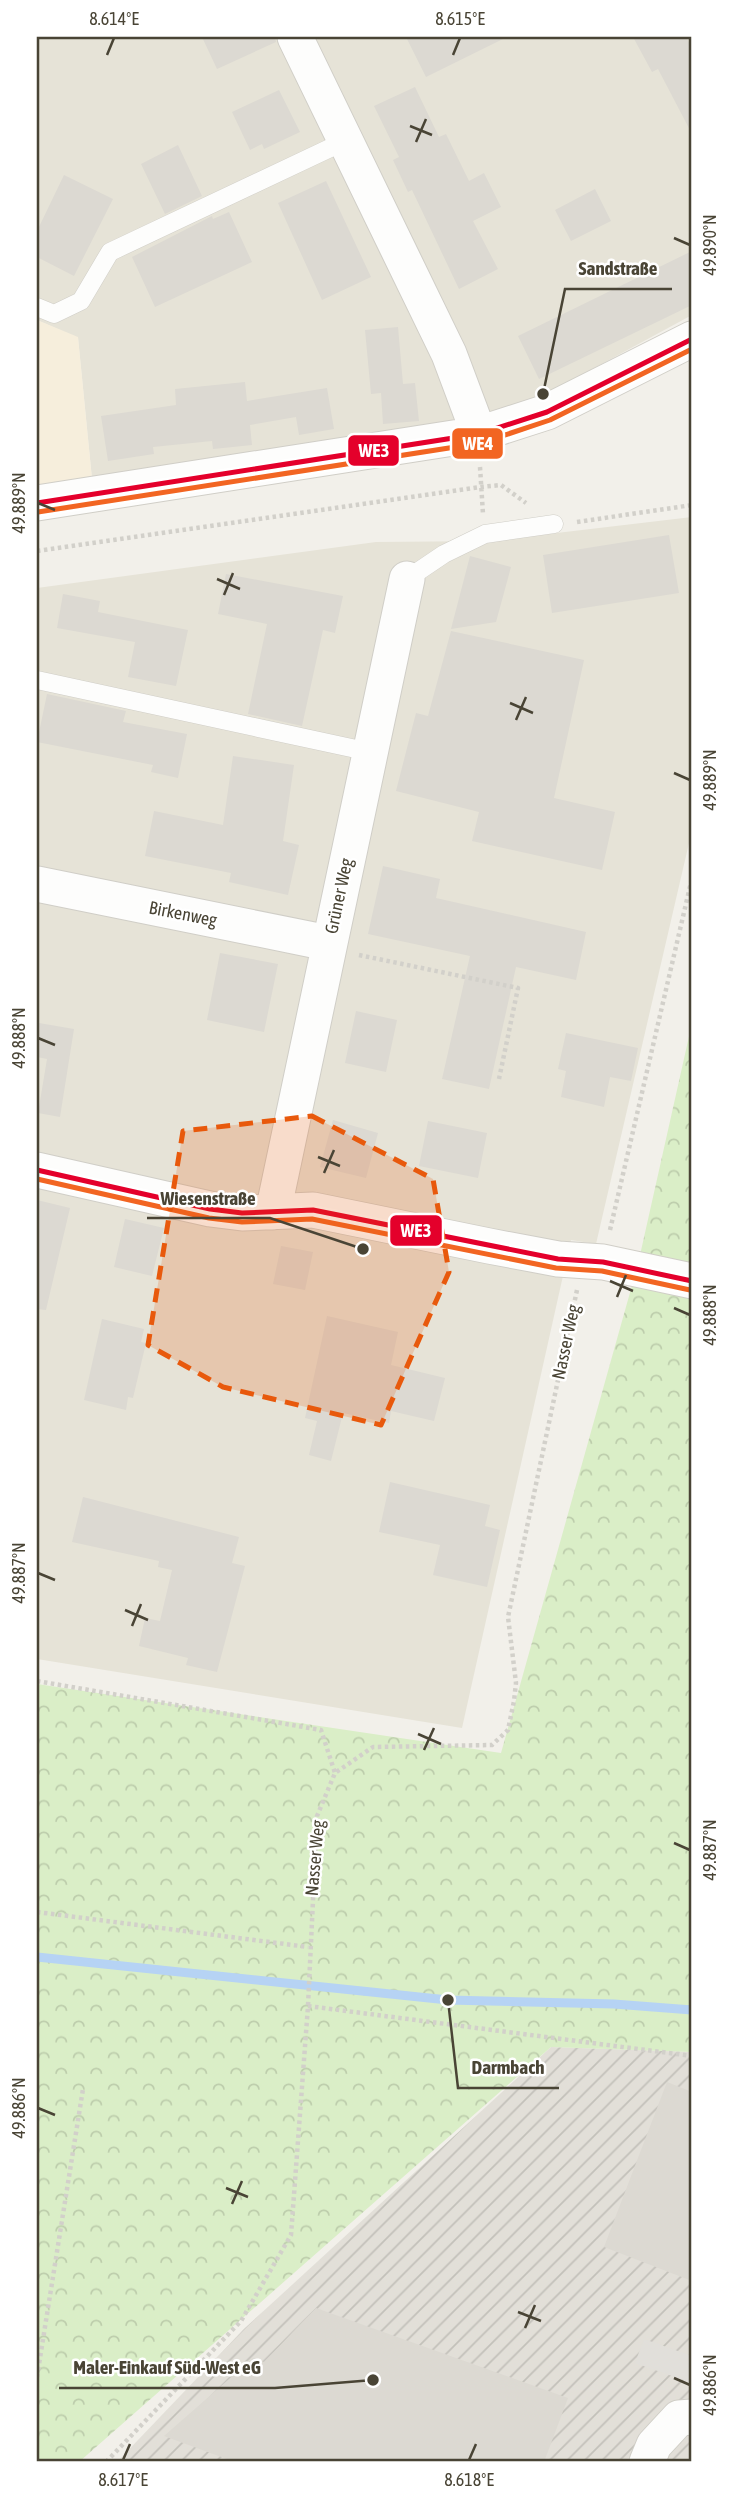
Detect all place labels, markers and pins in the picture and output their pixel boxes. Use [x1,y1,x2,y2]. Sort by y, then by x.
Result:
callout: Sandstraße [565,249,672,289]
callout: Wiesenstraße [147,1178,270,1218]
callout: Darmbach [458,2048,559,2088]
callout: Maler-Einkauf Süd-West eG [59,2348,275,2388]

